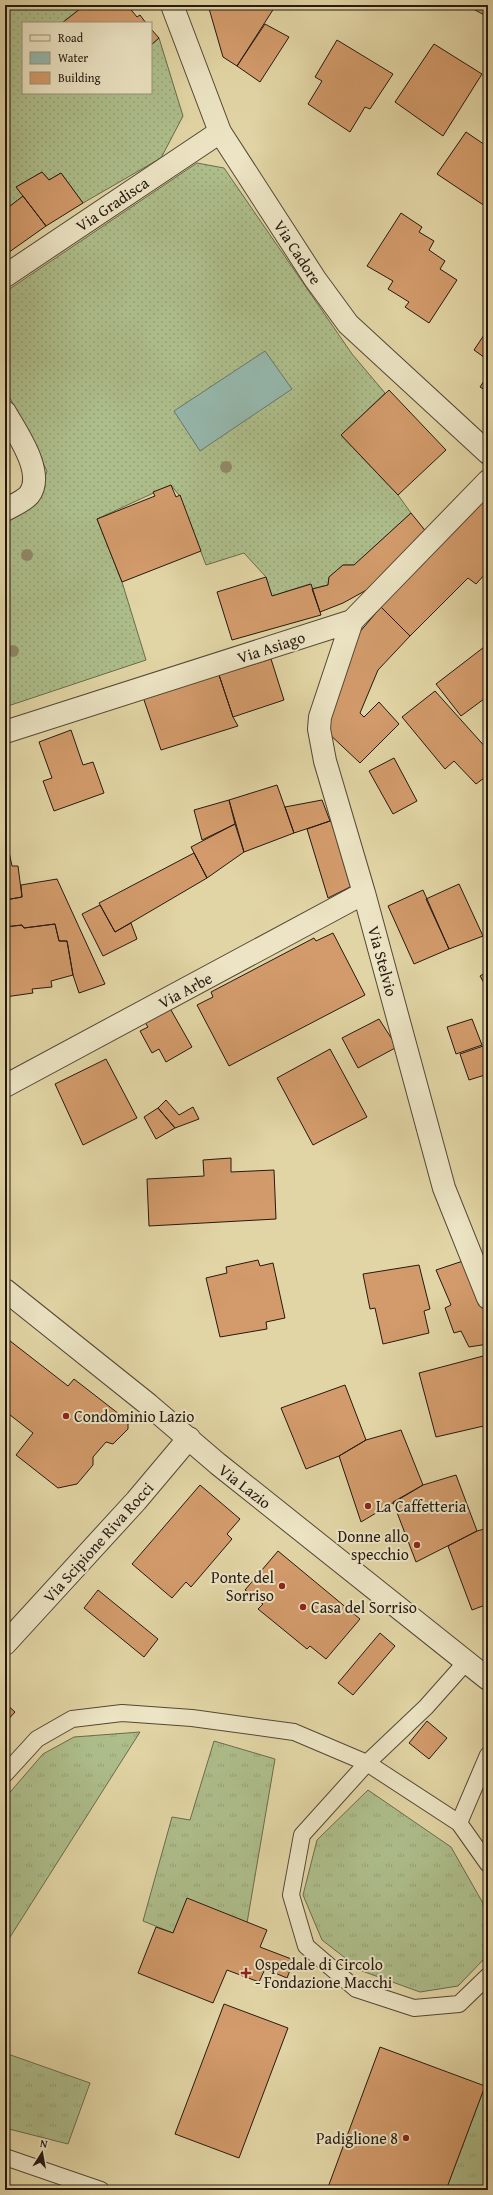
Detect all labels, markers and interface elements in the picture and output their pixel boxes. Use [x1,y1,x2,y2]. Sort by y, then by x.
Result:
legend [22,22,152,94]
text: Road [58,29,84,46]
text: Water [58,49,88,66]
text: Building [58,69,101,86]
street label: Via Gradisca [71,170,154,237]
street label: Via Cadore [268,215,328,289]
street label: Via Asiago [234,625,308,669]
street label: Via Stelvio [362,923,404,999]
street label: Via Arbe [154,966,216,1014]
place label: Condominio Lazio [74,1404,194,1428]
marker: Condominio Lazio [61,1411,71,1421]
street label: Via Lazio [214,1458,276,1514]
street label: Via Scipione Riva Rocci [37,1476,159,1608]
place label: La Caffetteria [376,1494,467,1518]
marker: La Caffetteria [363,1501,373,1511]
place label: Donne allo specchio [337,1524,409,1566]
marker: Donne allo specchio [412,1540,422,1550]
place label: Ponte del Sorriso [211,1565,275,1607]
marker: Ponte del Sorriso [277,1581,287,1591]
place label: Casa del Sorriso [311,1595,417,1619]
marker: Casa del Sorriso [298,1602,308,1612]
place label: Ospedale di Circolo - Fondazione Macchi [255,1952,393,1994]
marker: Ospedale di Circolo - Fondazione Macchi [240,1967,252,1979]
place label: Padiglione 8 [316,2126,398,2150]
north arrow [22,2133,62,2173]
marker: Padiglione 8 [401,2133,411,2143]
text: N [39,2135,50,2152]

